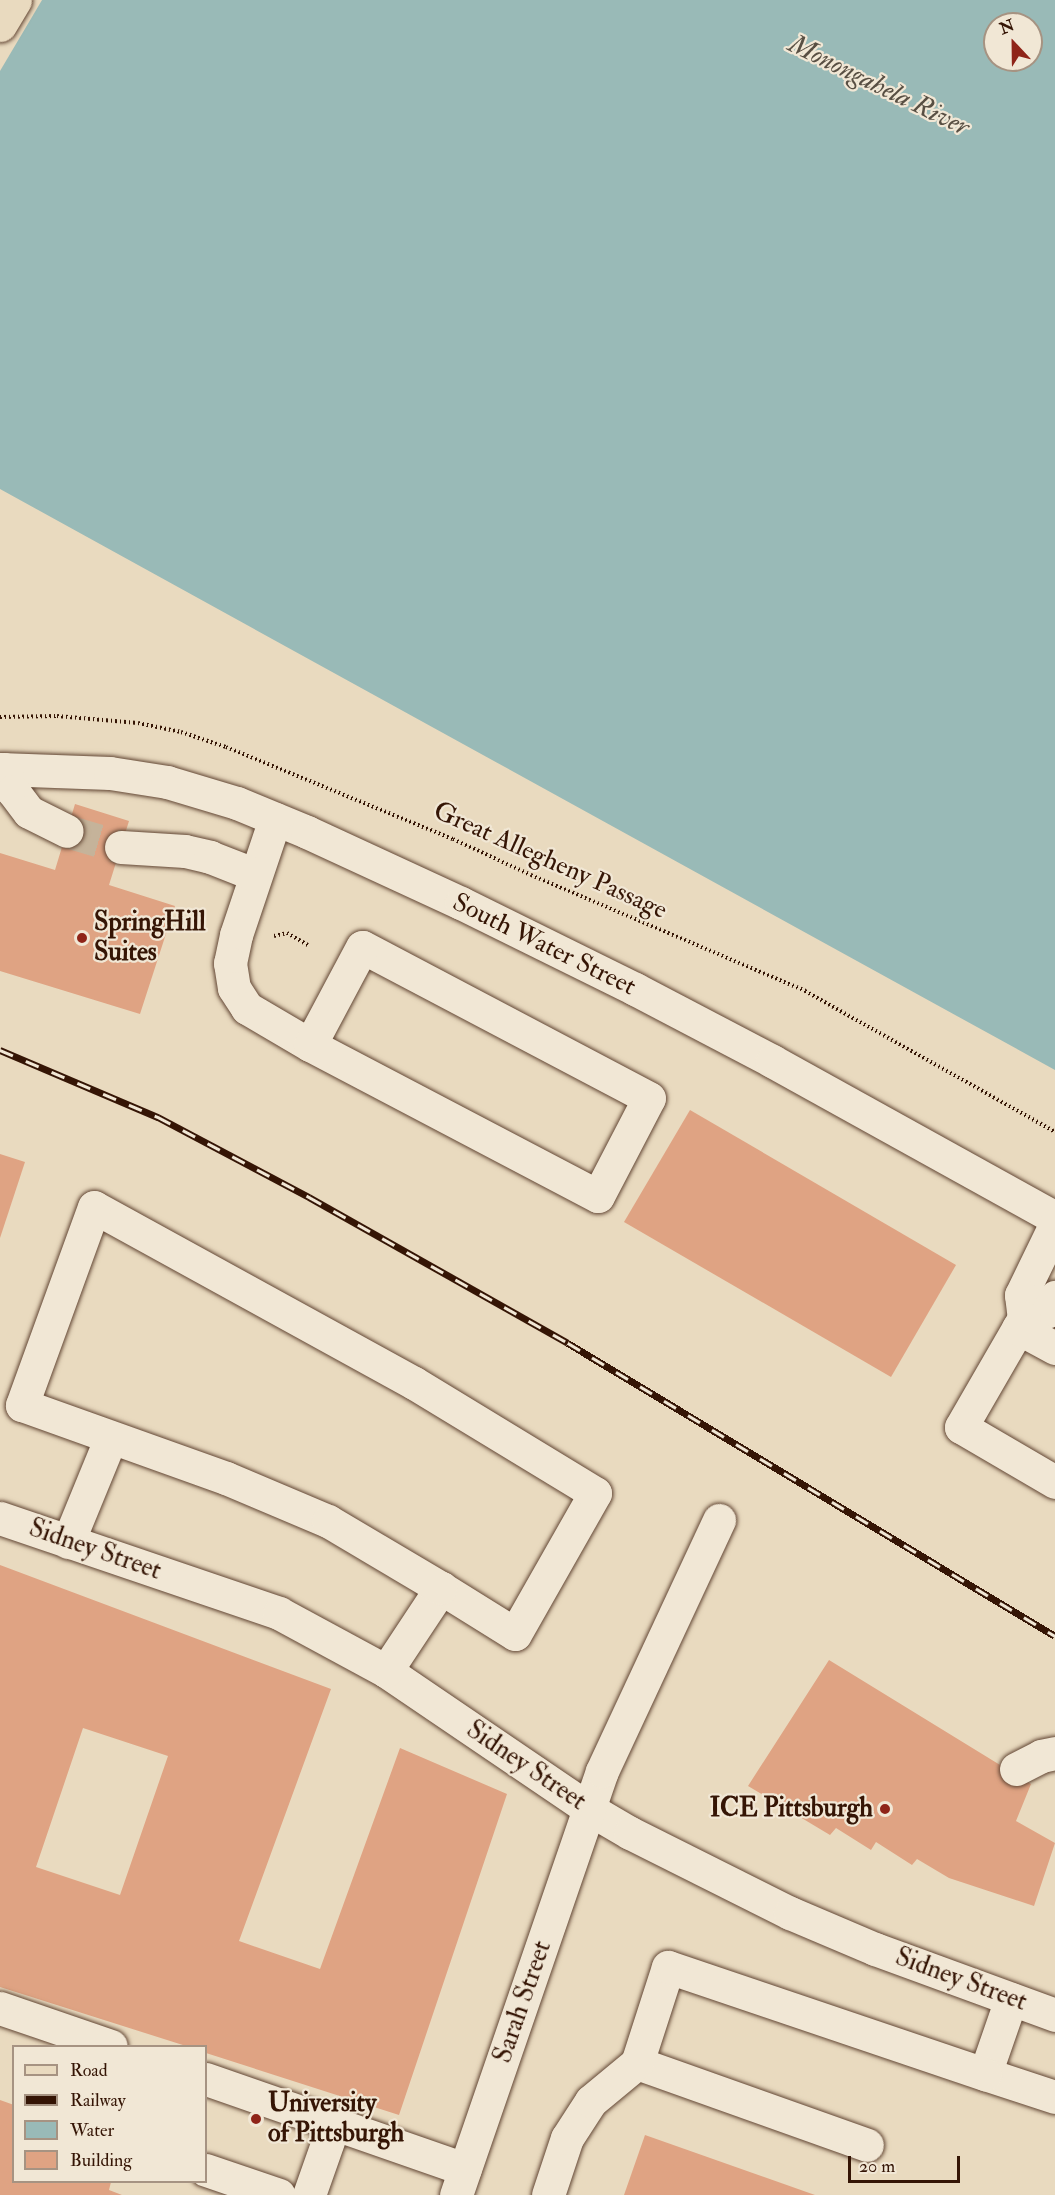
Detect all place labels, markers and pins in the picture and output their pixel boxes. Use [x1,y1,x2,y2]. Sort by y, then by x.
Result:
place label: SpringHill Suites [94,907,206,969]
marker: SpringHill Suites [75,931,89,945]
place label: ICE Pittsburgh [710,1793,873,1825]
marker: ICE Pittsburgh [878,1802,892,1816]
place label: University of Pittsburgh [268,2088,404,2150]
marker: University of Pittsburgh [249,2112,263,2126]

